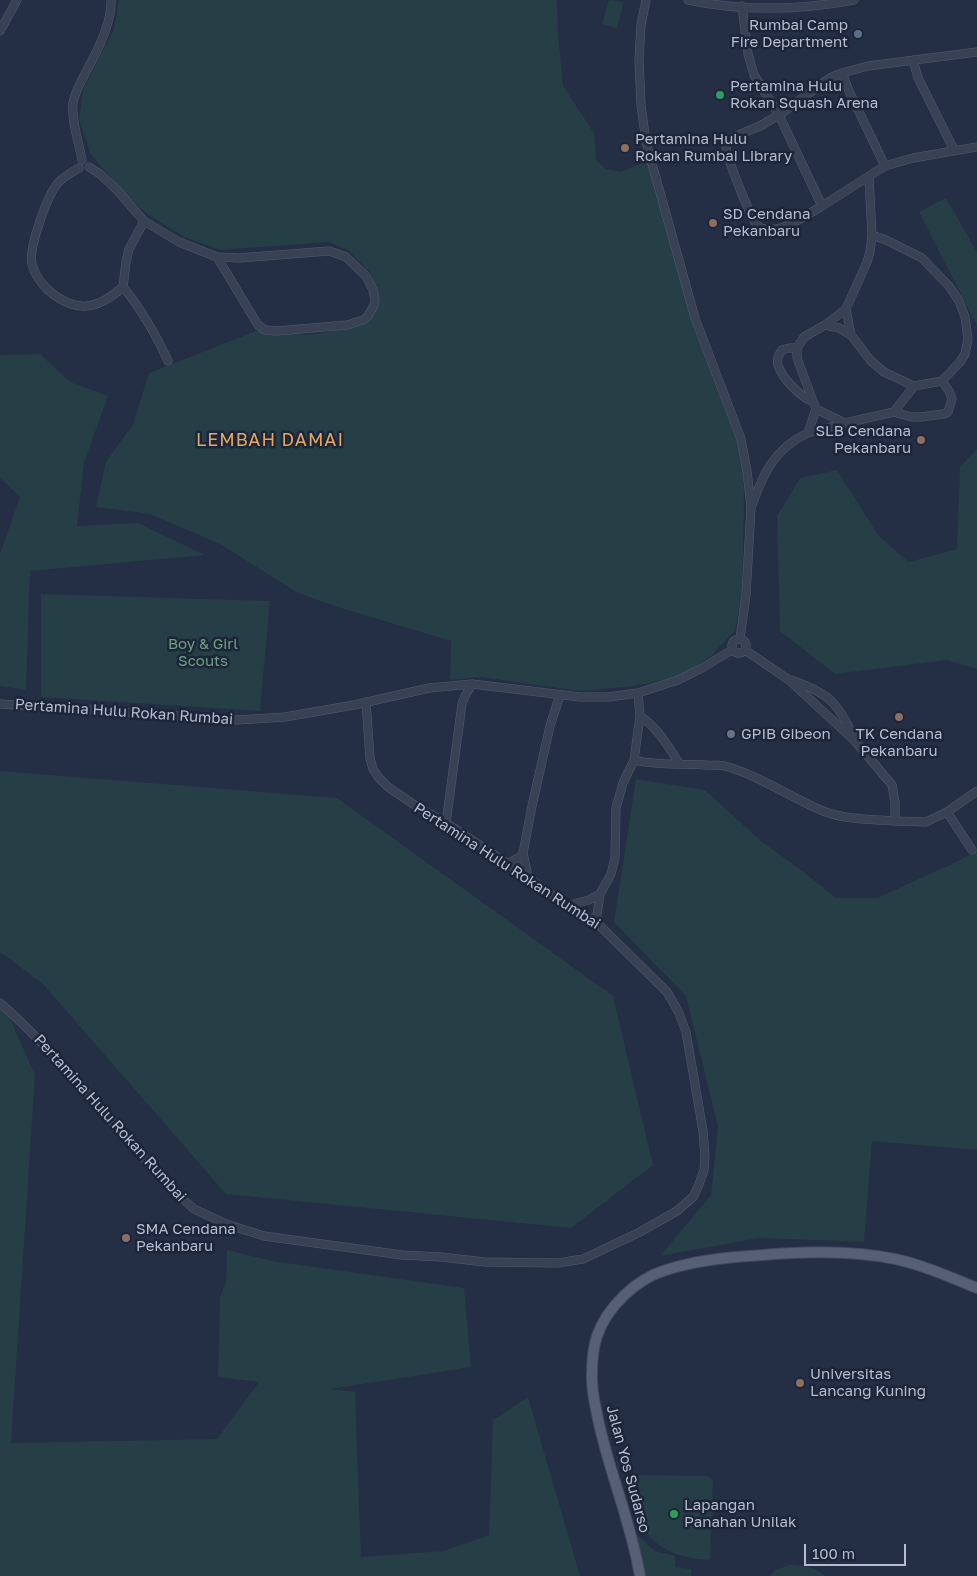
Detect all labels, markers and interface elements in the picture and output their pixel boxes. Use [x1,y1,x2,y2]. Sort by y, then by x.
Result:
place label: Rumbai Camp Fire Department [731,16,848,51]
marker: Rumbai Camp Fire Department [852,28,864,40]
place label: Pertamina Hulu Rokan Squash Arena [730,77,878,112]
marker: Pertamina Hulu Rokan Squash Arena [714,89,726,101]
place label: Pertamina Hulu Rokan Rumbai Library [635,130,792,165]
marker: Pertamina Hulu Rokan Rumbai Library [619,142,631,154]
place label: SD Cendana Pekanbaru [723,205,810,240]
marker: SD Cendana Pekanbaru [707,217,719,229]
place label: SLB Cendana Pekanbaru [816,422,911,457]
district label: LEMBAH DAMAI [194,429,346,451]
marker: SLB Cendana Pekanbaru [915,434,927,446]
park label: Boy & Girl Scouts [168,635,238,670]
street label: Pertamina Hulu Rokan Rumbai [14,695,234,729]
marker: TK Cendana Pekanbaru [893,711,905,723]
place label: GPIB Gibeon [741,725,831,743]
place label: TK Cendana Pekanbaru [856,725,942,760]
marker: GPIB Gibeon [725,728,737,740]
street label: Pertamina Hulu Rokan Rumbai [410,799,604,933]
street label: Pertamina Hulu Rokan Rumbai [30,1031,190,1205]
place label: SMA Cendana Pekanbaru [136,1220,236,1255]
marker: SMA Cendana Pekanbaru [120,1232,132,1244]
place label: Universitas Lancang Kuning [810,1365,926,1400]
marker: Universitas Lancang Kuning [794,1377,806,1389]
street label: Jalan Yos Sudarso [602,1403,654,1535]
place label: Lapangan Panahan Unilak [684,1496,796,1531]
marker: Lapangan Panahan Unilak [668,1508,680,1520]
scale bar [807,1534,910,1566]
text: 100 m [812,1544,855,1562]

